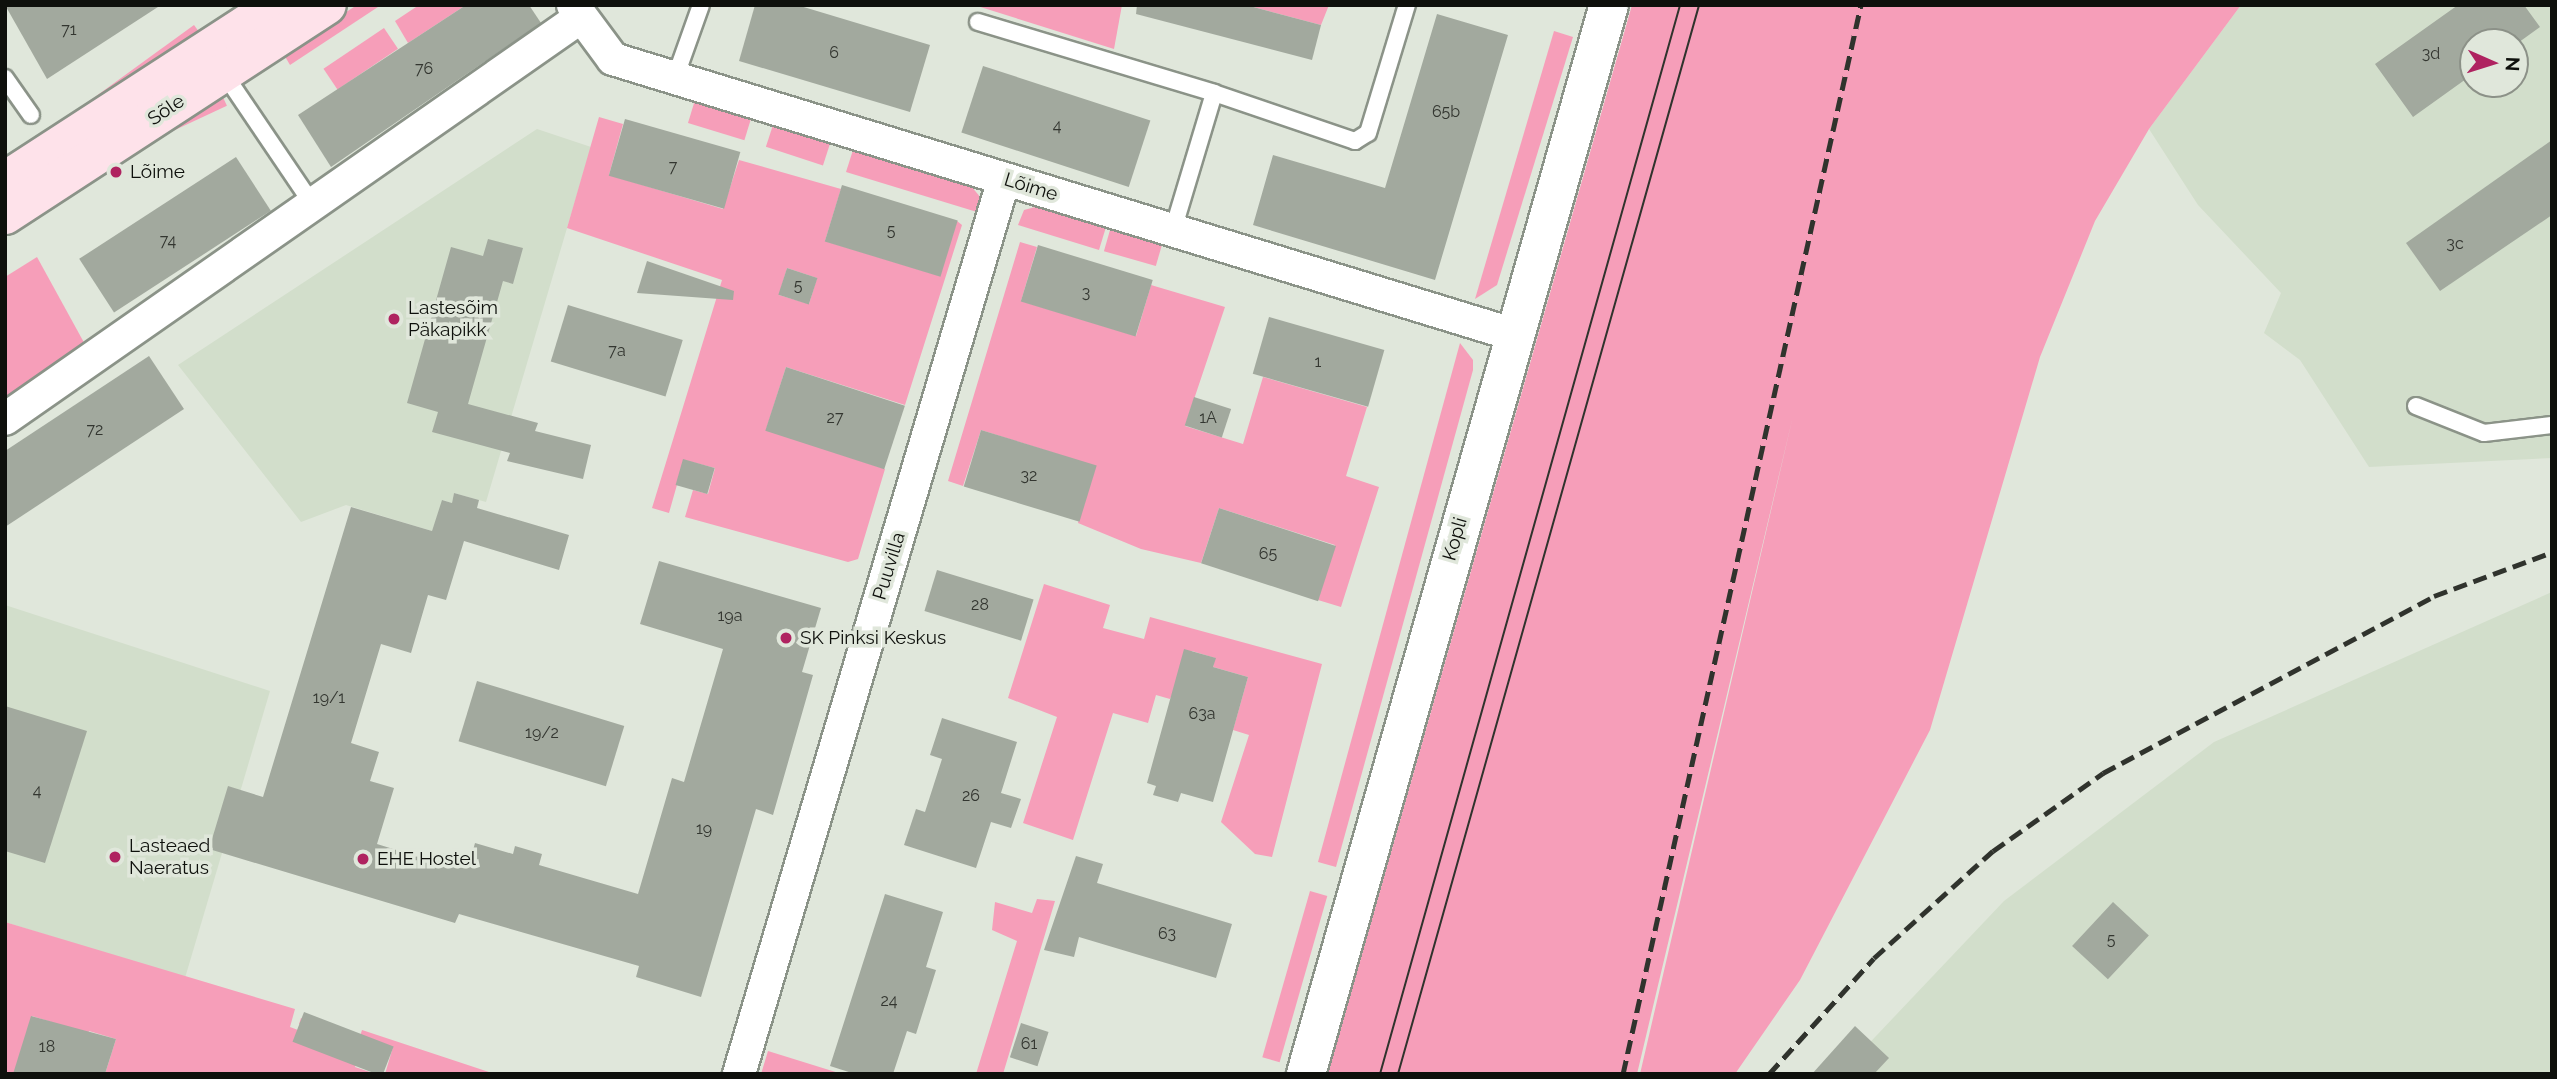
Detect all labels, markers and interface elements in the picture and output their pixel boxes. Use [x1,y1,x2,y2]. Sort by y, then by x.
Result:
house number: 71 [61,20,77,40]
north arrow [2459,28,2529,98]
house number: 6 [829,43,839,63]
house number: 3d [2422,44,2440,64]
text: N [2502,56,2524,72]
house number: 76 [415,59,433,79]
street label: Sõle [143,90,189,130]
house number: 65b [1432,102,1460,122]
house number: 4 [1053,116,1061,136]
house number: 7 [669,157,677,177]
place label: Lõime [130,161,185,183]
marker: Lõime [108,164,124,180]
street label: Lõime [1001,168,1061,206]
house number: 5 [887,221,895,241]
house number: 74 [160,231,176,251]
house number: 3c [2446,234,2464,254]
house number: 5 [794,276,802,296]
house number: 3 [1082,283,1090,303]
place label: Lastesõim Päkapikk [408,297,498,341]
marker: Lastesõim Päkapikk [386,311,402,327]
house number: 7a [608,341,626,361]
house number: 1 [1315,352,1321,372]
house number: 27 [827,408,843,428]
house number: 1A [1199,408,1217,428]
house number: 72 [87,420,103,440]
house number: 32 [1021,466,1037,486]
street label: Kopli [1438,515,1472,563]
street label: Puuvilla [868,530,910,602]
house number: 65 [1259,544,1277,564]
house number: 28 [971,595,989,615]
house number: 19a [718,606,742,626]
place label: SK Pinksi Keskus [800,627,946,649]
marker: SK Pinksi Keskus [778,630,794,646]
house number: 19/1 [313,688,345,708]
house number: 63a [1189,704,1215,724]
house number: 19/2 [525,723,559,743]
house number: 4 [33,781,41,801]
house number: 26 [962,786,980,806]
house number: 19 [696,819,712,839]
place label: Lasteaed Naeratus [129,835,210,879]
place label: EHE Hostel [377,848,476,870]
marker: Lasteaed Naeratus [107,849,123,865]
marker: EHE Hostel [355,851,371,867]
house number: 63 [1158,924,1176,944]
house number: 5 [2107,930,2115,950]
house number: 24 [880,991,898,1011]
house number: 61 [1021,1034,1037,1054]
house number: 18 [39,1037,55,1057]

